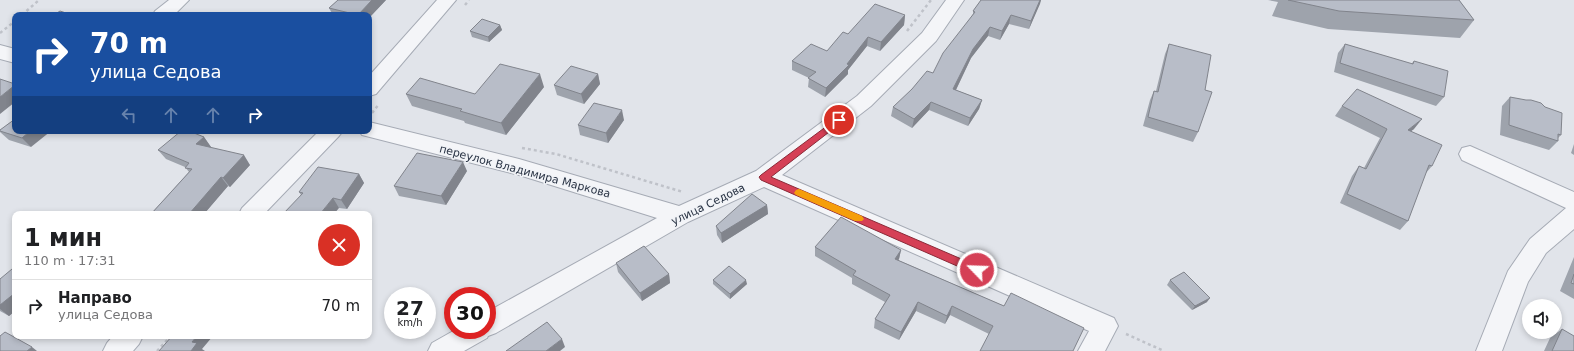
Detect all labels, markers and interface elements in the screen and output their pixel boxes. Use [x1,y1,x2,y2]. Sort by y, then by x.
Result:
text: 70 m [90,27,168,60]
icon: right [24,28,76,80]
text: улица Седова [90,61,222,82]
pin [822,103,856,137]
icon: left [118,104,140,126]
icon: ahead [160,104,182,126]
icon: ahead [202,104,224,126]
icon: right [244,104,266,126]
icon: arrive [828,109,850,131]
street label: переулок Владимира Маркова [438,142,612,201]
street label: улица Седова [669,181,747,228]
text: 1 мин [24,224,102,252]
button: close [318,224,360,266]
position arrow [956,249,998,291]
text: 110 m · 17:31 [24,253,115,268]
speed limit sign: 30 [444,287,496,339]
text: Направо [58,289,132,307]
icon: right [24,295,46,317]
text: 27 [396,296,424,320]
text: 70 m [322,297,360,315]
map controls [1522,299,1562,339]
button: sound [1522,299,1562,339]
text: улица Седова [58,307,153,322]
text: km/h [397,317,423,328]

